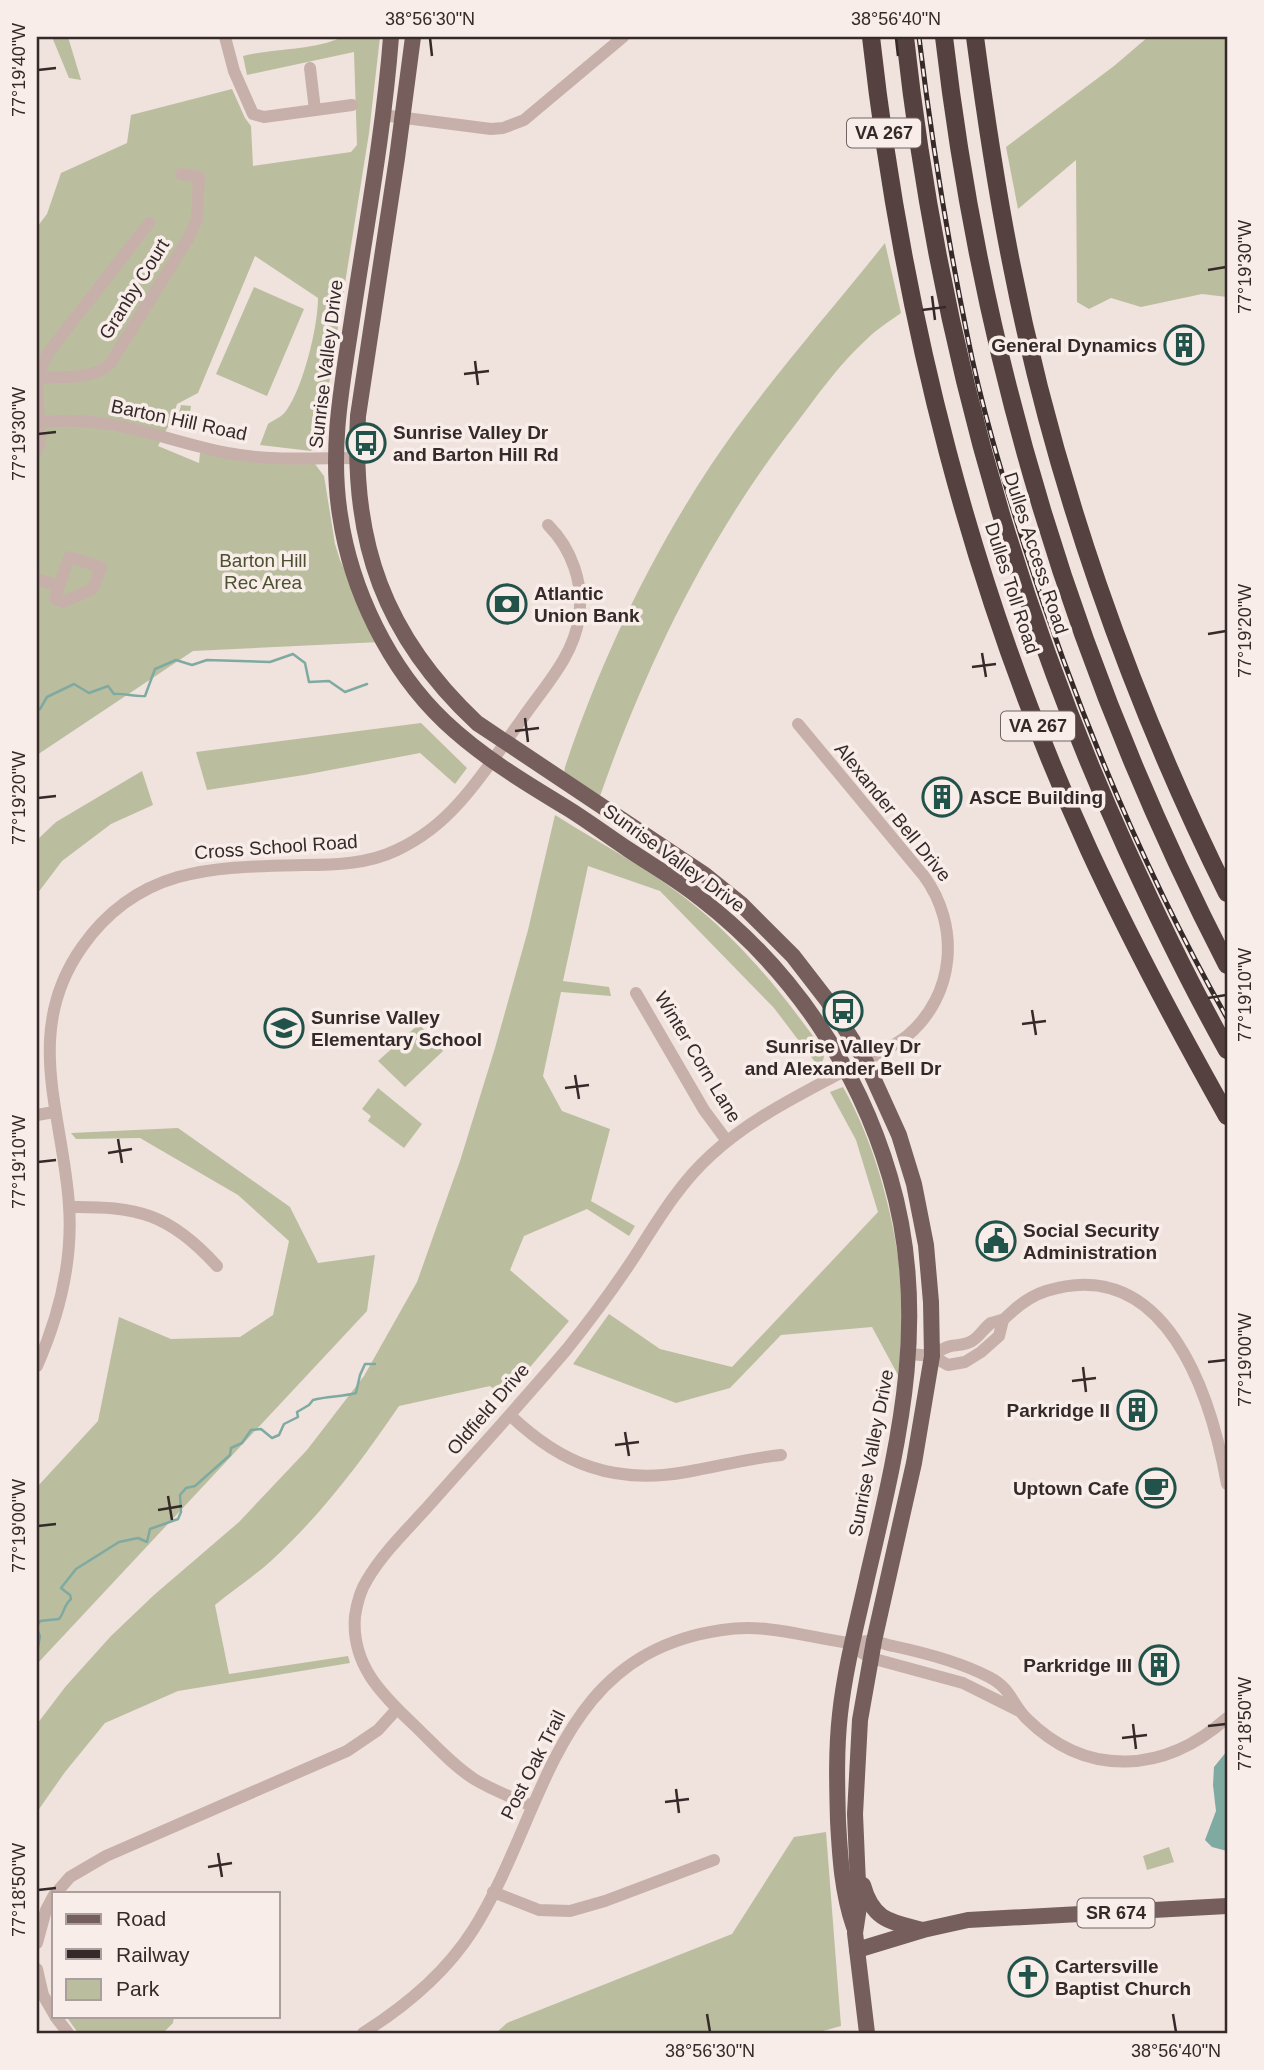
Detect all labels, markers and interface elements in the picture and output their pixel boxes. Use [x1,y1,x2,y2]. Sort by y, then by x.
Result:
text: 38°56'30"N [385,9,475,29]
text: 38°56'40"N [851,9,941,29]
text: 77°19'40"W [9,23,29,117]
road number: VA 267 [847,118,921,148]
text: 77°19'30"W [1235,220,1255,314]
street label: Granby Court [95,234,174,343]
street label: Sunrise Valley Drive [305,279,347,449]
building icon: General Dynamics [1163,324,1205,366]
place label: General Dynamics [991,335,1157,356]
text: 77°19'30"W [9,387,29,481]
street label: Barton Hill Road [109,395,249,445]
bus stop icon: Sunrise Valley Dr and Barton Hill Rd [345,422,387,464]
place label: Sunrise Valley Dr and Barton Hill Rd [393,422,559,465]
street label: Dulles Access Road [1000,469,1072,637]
street label: Dulles Toll Road [981,520,1043,656]
park label: Barton Hill Rec Area [219,550,307,593]
bank icon: Atlantic Union Bank [486,583,528,625]
place label: Atlantic Union Bank [534,583,640,626]
text: 77°19'20"W [1235,584,1255,678]
road number: VA 267 [1001,712,1075,740]
street label: Alexander Bell Drive [831,739,955,885]
text: 77°19'20"W [9,751,29,845]
building icon: ASCE Building [921,776,963,818]
place label: ASCE Building [969,787,1103,808]
street label: Sunrise Valley Drive [599,800,749,916]
street label: Cross School Road [194,831,358,863]
text: 77°19'10"W [1235,948,1255,1042]
street label: Winter Corn Lane [651,988,745,1126]
bus stop icon: Sunrise Valley Dr and Alexander Bell Dr [822,990,864,1032]
school or university icon: Sunrise Valley Elementary School [263,1007,305,1049]
place label: Sunrise Valley Elementary School [311,1007,482,1050]
place label: Sunrise Valley Dr and Alexander Bell Dr [745,1036,942,1079]
text: 77°19'10"W [9,1115,29,1209]
public building icon: Social Security Administration [975,1220,1017,1262]
place label: Social Security Administration [1023,1220,1160,1263]
text: 77°19'00"W [1235,1313,1255,1407]
street label: Oldfield Drive [443,1359,533,1459]
street label: Sunrise Valley Drive [845,1368,897,1538]
building icon: Parkridge II [1116,1389,1158,1431]
place label: Parkridge II [1007,1400,1110,1421]
cafe icon: Uptown Cafe [1135,1467,1177,1509]
place label: Uptown Cafe [1013,1478,1129,1499]
text: 77°19'00"W [9,1479,29,1573]
building icon: Parkridge III [1138,1644,1180,1686]
place label: Parkridge III [1023,1655,1132,1676]
text: 77°18'50"W [1235,1677,1255,1771]
street label: Post Oak Trail [497,1707,569,1823]
text: 77°18'50"W [9,1843,29,1937]
legend [52,1892,280,2018]
road number: SR 674 [1078,1898,1154,1927]
text: Road [116,1907,166,1930]
text: Railway [116,1943,190,1966]
church icon: Cartersville Baptist Church [1007,1956,1049,1998]
place label: Cartersville Baptist Church [1055,1956,1191,1999]
text: Park [116,1977,160,2000]
text: 38°56'30"N [665,2041,755,2061]
text: 38°56'40"N [1131,2041,1221,2061]

